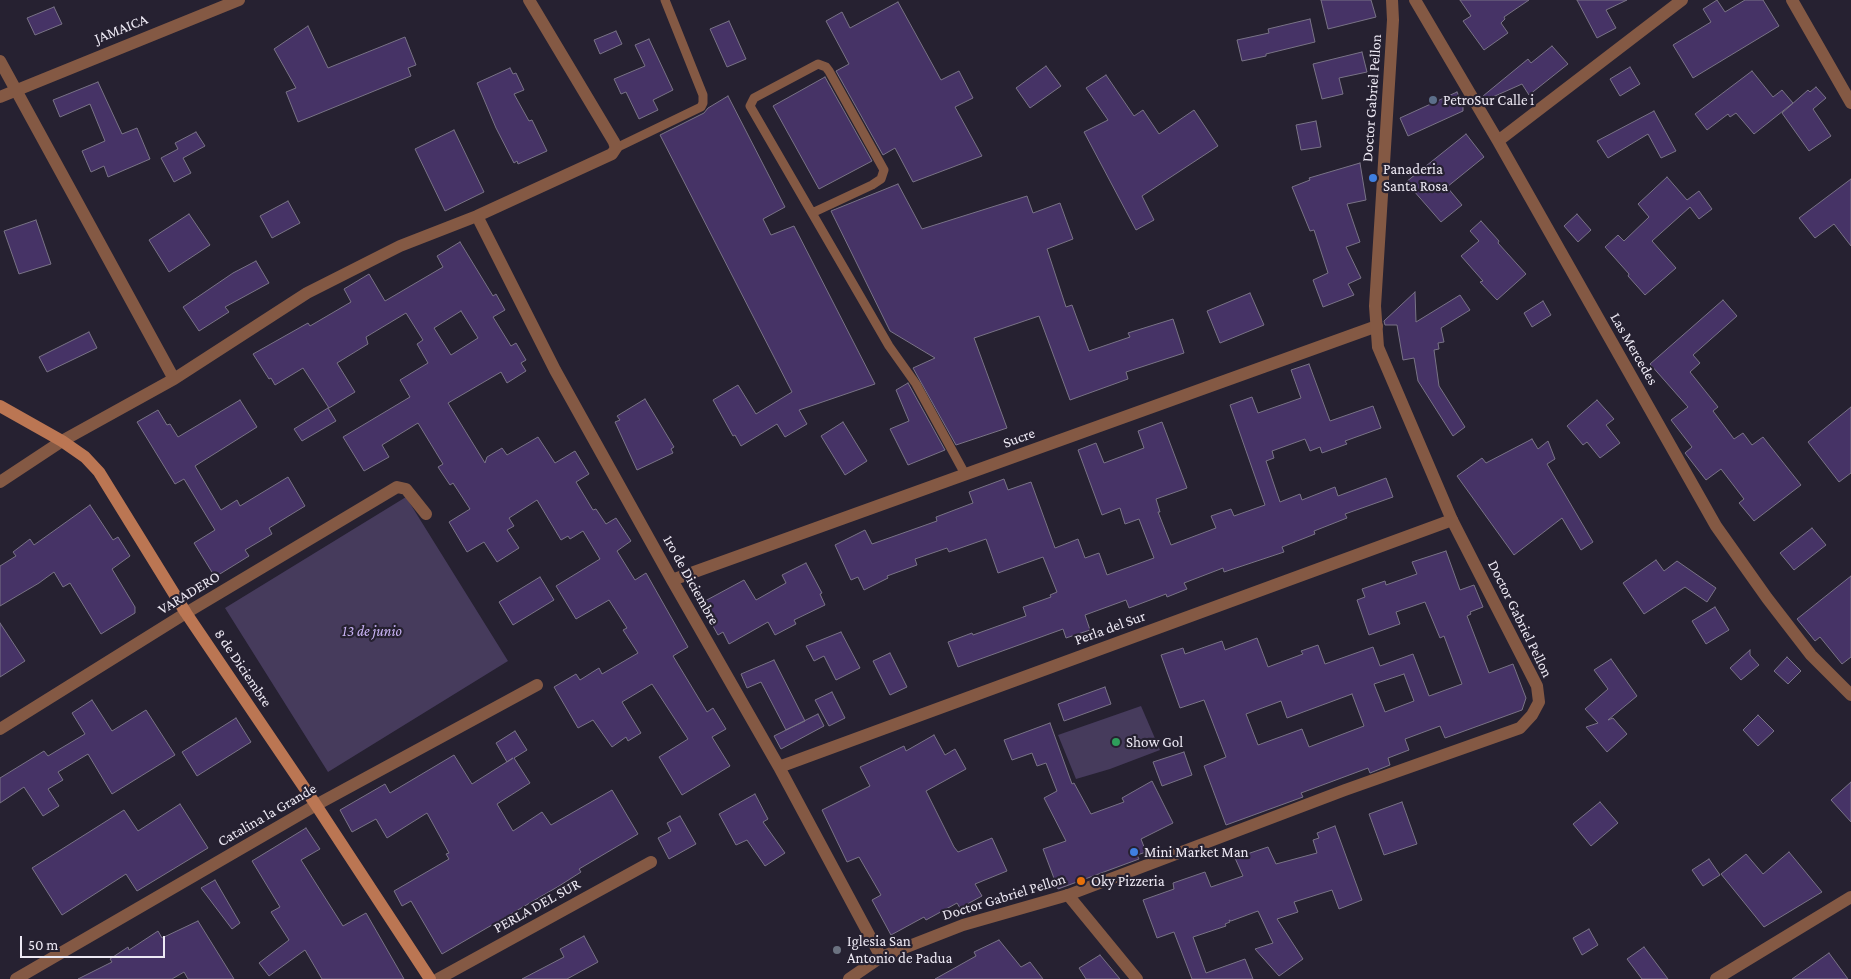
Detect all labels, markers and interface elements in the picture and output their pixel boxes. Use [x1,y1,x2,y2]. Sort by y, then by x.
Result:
street label: JAMAICA [92,10,150,48]
street label: Doctor Gabriel Pellon [1359,33,1385,163]
place label: PetroSur Calle i [1443,91,1534,109]
marker: PetroSur Calle i [1427,94,1439,106]
place label: Panaderia Santa Rosa [1383,160,1448,195]
marker: Panaderia Santa Rosa [1367,172,1379,184]
street label: Las Mercedes [1606,310,1662,388]
street label: Sucre [1001,424,1037,452]
street label: 1ro de Diciembre [659,532,723,628]
street label: Doctor Gabriel Pellon [1484,558,1556,680]
street label: VARADERO [155,567,223,619]
street label: Perla del Sur [1072,607,1148,649]
park label: 13 de junio [342,622,402,640]
street label: 8 de Diciembre [210,626,276,710]
place label: Show Gol [1126,733,1183,751]
marker: Show Gol [1110,736,1122,748]
street label: Catalina la Grande [214,779,320,851]
place label: Mini Market Man [1144,843,1249,861]
marker: Mini Market Man [1128,846,1140,858]
street label: Doctor Gabriel Pellon [940,870,1068,924]
place label: Oky Pizzeria [1091,872,1165,890]
street label: PERLA DEL SUR [491,875,583,937]
marker: Oky Pizzeria [1075,875,1087,887]
scale bar [22,926,168,958]
place label: Iglesia San Antonio de Padua [847,932,952,967]
text: 50 m [28,937,58,953]
marker: Iglesia San Antonio de Padua [831,944,843,956]

